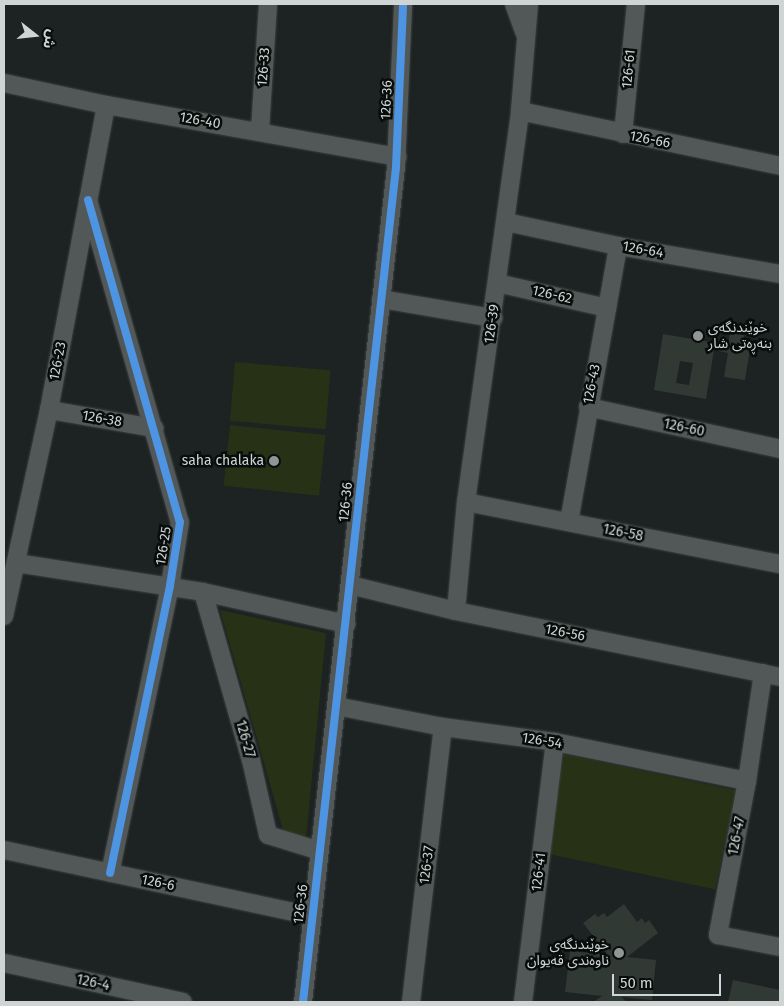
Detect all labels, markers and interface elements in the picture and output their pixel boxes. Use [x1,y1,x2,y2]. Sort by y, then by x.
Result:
north arrow [10,10,60,60]
text: ش [39,28,61,51]
street label: 126-33 [254,47,274,87]
street label: 126-61 [619,49,639,89]
street label: 126-36 [378,80,396,120]
street label: 126-40 [178,109,222,133]
street label: 126-66 [628,128,672,152]
street label: 126-64 [621,238,665,262]
street label: 126-62 [530,282,574,308]
street label: 126-39 [481,303,503,345]
place label: خوێندنگەی بنەڕەتی شار [708,320,772,352]
marker: خوێندنگەی بنەڕەتی شار [692,330,704,342]
street label: 126-23 [46,340,70,382]
street label: 126-43 [580,363,604,405]
street label: 126-38 [81,407,123,431]
street label: 126-60 [662,415,706,441]
place label: saha chalaka [182,453,264,469]
marker: saha chalaka [268,455,280,467]
street label: 126-36 [336,481,356,523]
street label: 126-58 [601,521,645,545]
street label: 126-25 [153,525,175,567]
street label: 126-56 [544,621,586,645]
street label: 126-27 [232,718,258,760]
street label: 126-54 [521,730,563,752]
street label: 126-47 [725,815,749,857]
street label: 126-37 [416,845,438,885]
street label: 126-41 [528,852,550,892]
street label: 126-6 [140,871,176,895]
street label: 126-36 [290,883,312,925]
place label: خوێندنگەی ناوەندی قەیوان [527,937,609,970]
marker: خوێندنگەی ناوەندی قەیوان [613,947,625,959]
scale bar [614,964,723,996]
street label: 126-4 [75,971,111,995]
text: 50 m [620,974,653,992]

